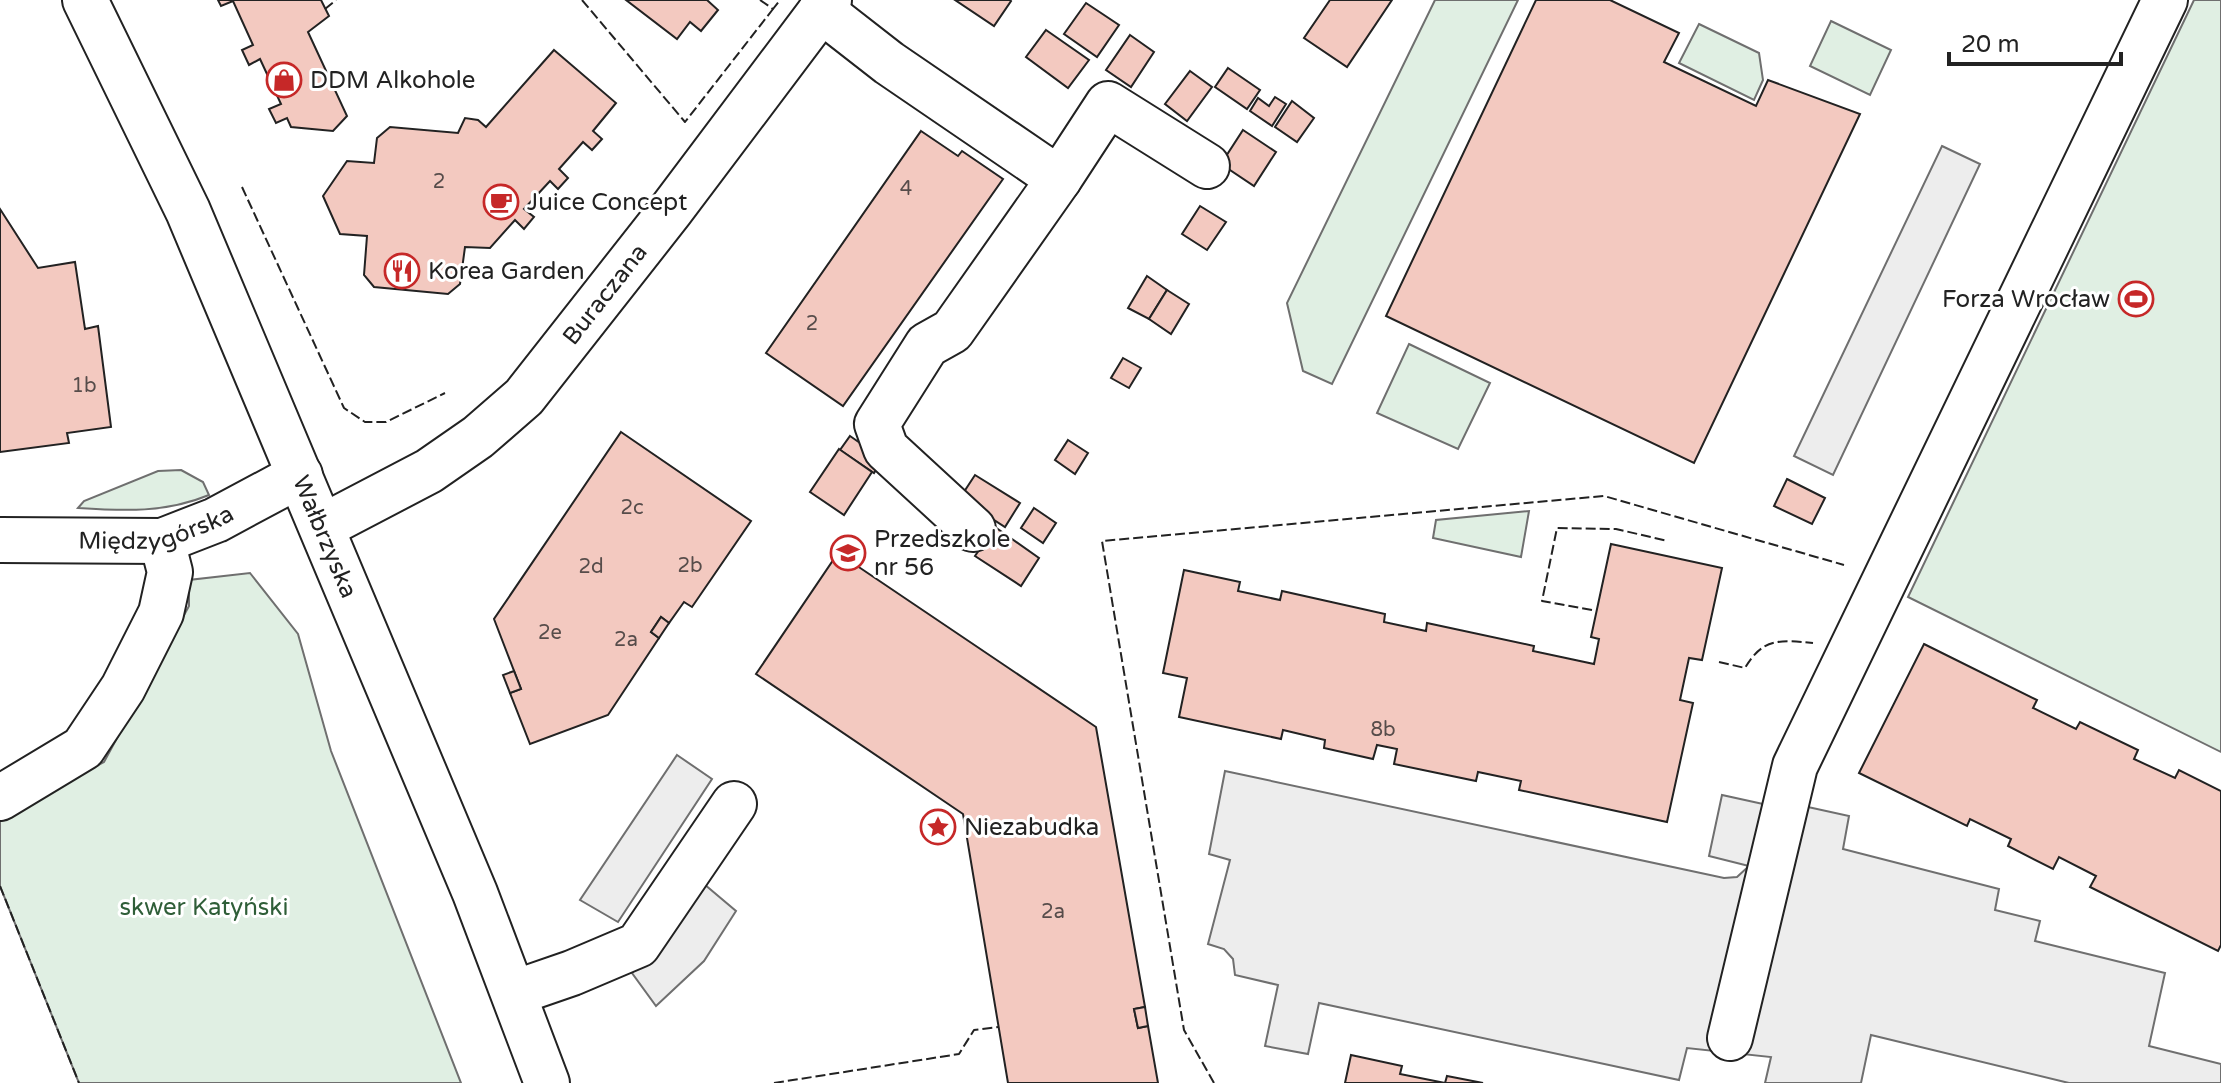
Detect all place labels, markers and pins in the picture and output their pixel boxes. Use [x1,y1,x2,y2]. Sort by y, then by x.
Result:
shop icon: DDM Alkohole [265,61,303,99]
place label: DDM Alkohole [310,66,475,95]
cafe icon: Juice Concept [482,183,520,221]
place label: Juice Concept [527,188,687,217]
restaurant icon: Korea Garden [383,252,421,290]
place label: Korea Garden [428,257,585,286]
sports icon: Forza Wrocław [2117,280,2155,318]
place label: Forza Wrocław [1942,285,2110,314]
place label: Przedszkole nr 56 [874,525,1010,582]
school or university icon: Przedszkole nr 56 [829,534,867,572]
place icon: Niezabudka [919,808,957,846]
place label: Niezabudka [964,813,1099,842]

